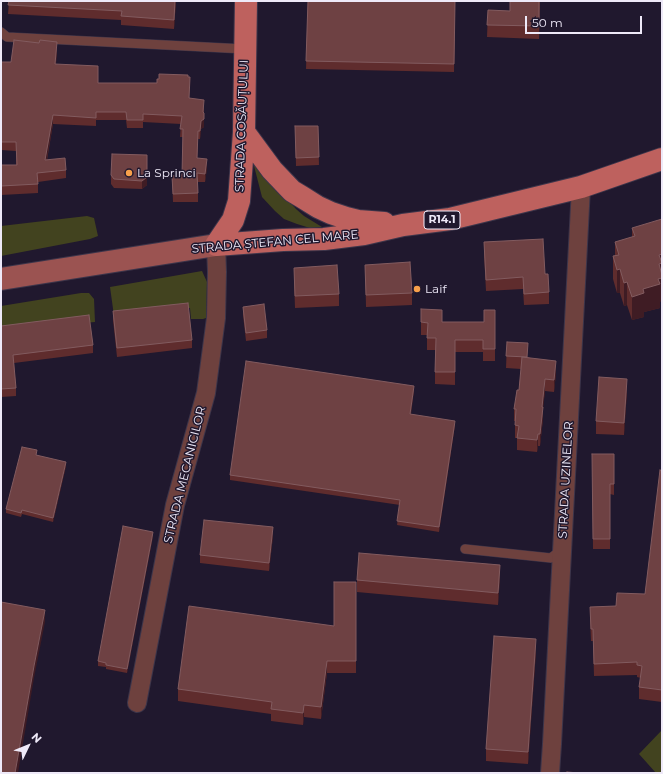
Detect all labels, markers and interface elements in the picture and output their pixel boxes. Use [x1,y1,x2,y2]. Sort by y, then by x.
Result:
scale bar [527,8,644,34]
text: 50 m [532,15,563,30]
street label: STRADA COSĂUȚULUI [232,60,252,192]
place label: La Sprinci [137,166,196,180]
marker: La Sprinci [124,168,134,178]
road number: R14.1 [424,211,460,229]
street label: STRADA ȘTEFAN CEL MARE [191,228,359,256]
place label: Laif [425,282,446,296]
marker: Laif [412,284,422,294]
street label: STRADA MECANICILOR [161,405,209,545]
street label: STRADA UZINELOR [556,421,576,539]
north arrow [8,726,48,766]
text: N [29,730,45,746]

